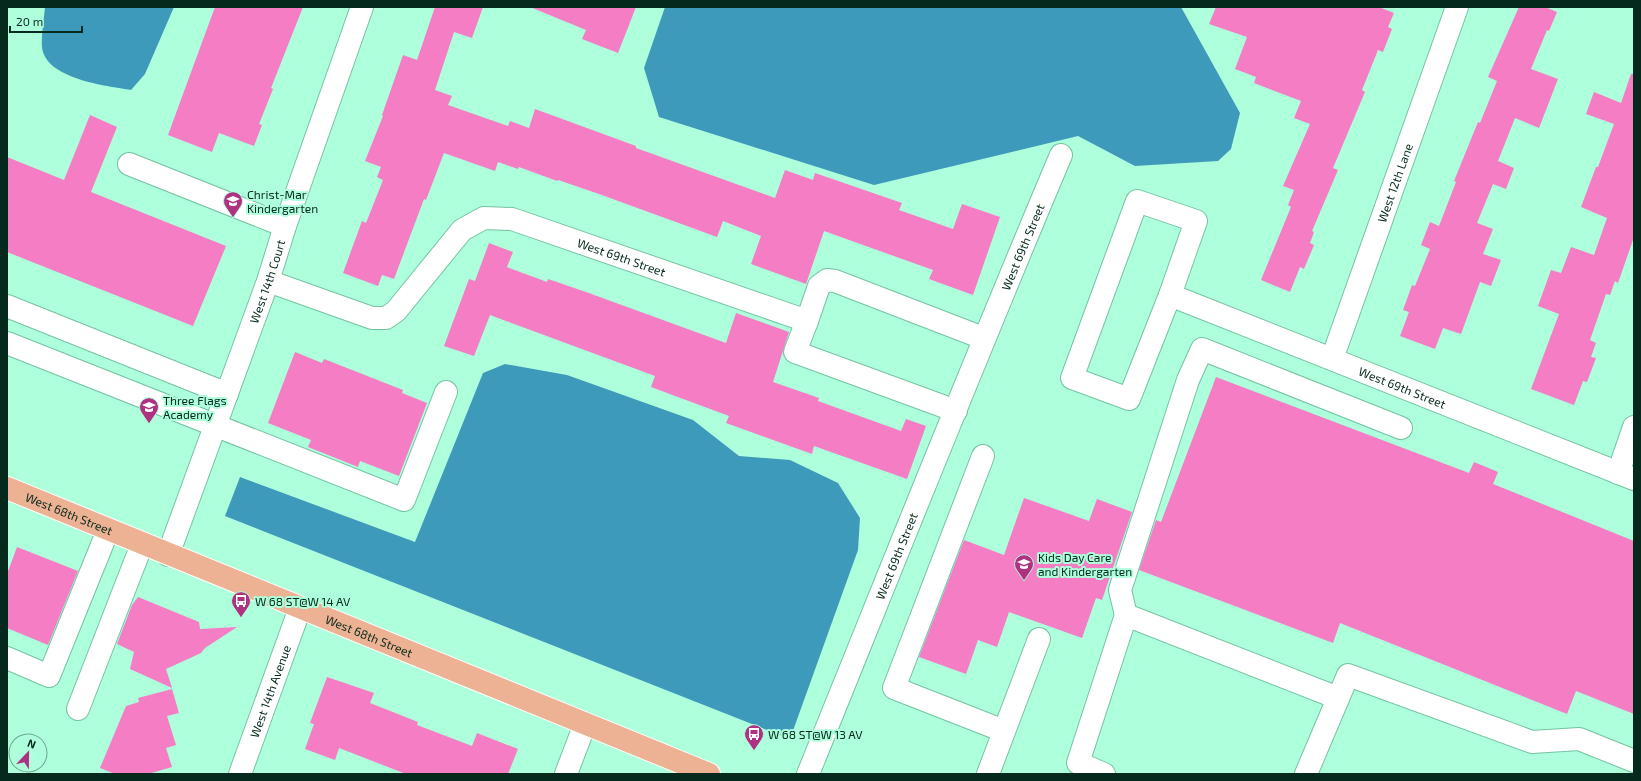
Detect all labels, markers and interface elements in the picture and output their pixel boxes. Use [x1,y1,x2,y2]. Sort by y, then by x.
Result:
scale bar [10,8,82,34]
text: 20 m [16,14,43,28]
street label: West 12th Lane [1374,141,1415,224]
place label: Christ-Mar Kindergarten [247,187,318,215]
school or university icon: Christ-Mar Kindergarten [222,190,244,218]
street label: West 69th Street [998,201,1047,292]
street label: West 69th Street [576,235,668,279]
street label: West 14th Court [246,237,288,325]
street label: West 69th Street [1357,364,1448,411]
place label: Three Flags Academy [163,393,227,421]
school or university icon: Three Flags Academy [138,396,160,424]
street label: West 68th Street [23,489,115,537]
street label: West 69th Street [872,510,920,601]
place label: Kids Day Care and Kindergarten [1038,550,1132,578]
school or university icon: Kids Day Care and Kindergarten [1013,553,1035,581]
bus stop icon: W 68 ST@W 14 AV [230,590,252,618]
place label: W 68 ST@W 14 AV [255,594,351,608]
street label: West 68th Street [323,612,415,660]
street label: West 14th Avenue [247,643,293,739]
bus stop icon: W 68 ST@W 13 AV [743,723,765,751]
place label: W 68 ST@W 13 AV [768,727,863,741]
north arrow [8,733,48,773]
text: N [26,736,38,751]

